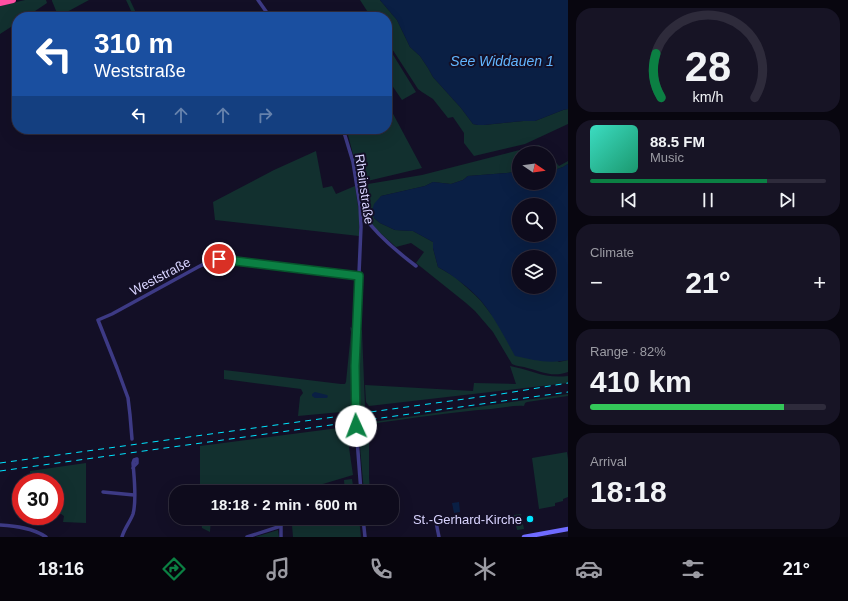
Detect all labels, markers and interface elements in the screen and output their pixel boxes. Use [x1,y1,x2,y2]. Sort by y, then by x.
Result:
icon: left [28,28,80,80]
text: 310 m [94,28,173,59]
text: 28 [685,43,731,90]
water label: See Widdauen 1 [450,53,554,69]
text: Weststraße [94,61,186,81]
text: km/h [693,89,724,105]
icon: left [128,104,150,126]
icon: ahead [170,104,192,126]
icon: ahead [212,104,234,126]
icon: right [254,104,276,126]
text: 88.5 FM [650,133,705,150]
north arrow [512,146,556,190]
map controls [512,146,556,294]
text: Music [650,150,684,165]
street label: Rheinstraße [352,153,377,225]
icon: previous [618,189,640,211]
icon: pause [697,189,719,211]
icon: next [776,189,798,211]
button: search [512,198,556,242]
pin [202,242,236,276]
text: Climate [590,245,634,260]
icon: arrive [208,248,230,270]
button: layers [512,250,556,294]
street label: Weststraße [127,254,193,299]
text: 21° [685,266,731,299]
text: − [590,270,603,295]
text: + [813,270,826,295]
text: Range · 82% [590,344,666,359]
text: 410 km [590,365,692,398]
position arrow [335,405,377,447]
text: Arrival [590,454,627,469]
speed limit sign: 30 [12,473,64,525]
text: 18:18 [590,475,667,508]
text: 18:18 · 2 min · 600 m [211,496,357,513]
place label: St.-Gerhard-Kirche [413,512,522,527]
marker: St.-Gerhard-Kirche [525,514,535,524]
icon: directions [160,555,188,583]
icon: music [264,555,292,583]
icon: phone [367,555,395,583]
icon: climate [471,555,499,583]
icon: car [575,555,603,583]
icon: filters [679,555,707,583]
text: 18:16 [38,559,84,579]
text: 21° [783,559,810,579]

